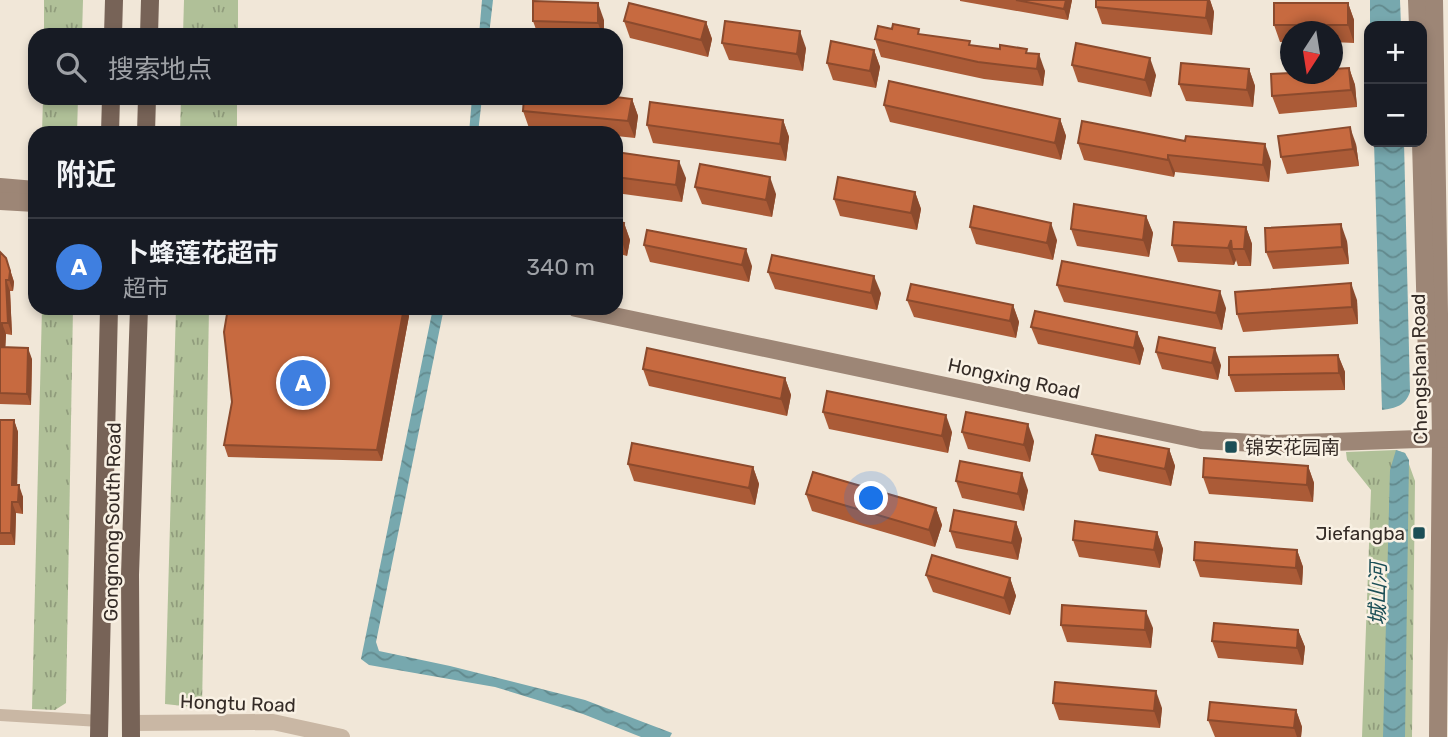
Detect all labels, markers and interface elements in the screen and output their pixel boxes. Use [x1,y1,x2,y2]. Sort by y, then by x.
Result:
north arrow [1280,21,1343,84]
map controls [1364,21,1427,147]
button: + [1364,21,1427,84]
search box [28,28,623,105]
icon: search [52,48,90,86]
text: 搜索地点 [108,54,212,85]
button: − [1364,84,1427,147]
text: 附近 [56,157,116,193]
text: 卜蜂莲花超市 [123,238,279,269]
text: A [71,253,87,281]
text: 340 m [526,253,595,281]
text: 超市 [123,274,169,302]
street label: Chengshan Road [1407,293,1432,445]
street label: Hongxing Road [946,353,1082,404]
pin: A [280,357,326,409]
street label: Gongnong South Road [99,422,126,622]
place label: 锦安花园南 [1245,436,1340,459]
marker: 锦安花园南 [1223,439,1239,455]
your location [854,481,888,515]
place label: Jiefangba [1315,522,1405,545]
marker: Jiefangba [1411,525,1427,541]
water label: 城山河 [1364,558,1391,626]
street label: Hongtu Road [180,690,296,717]

